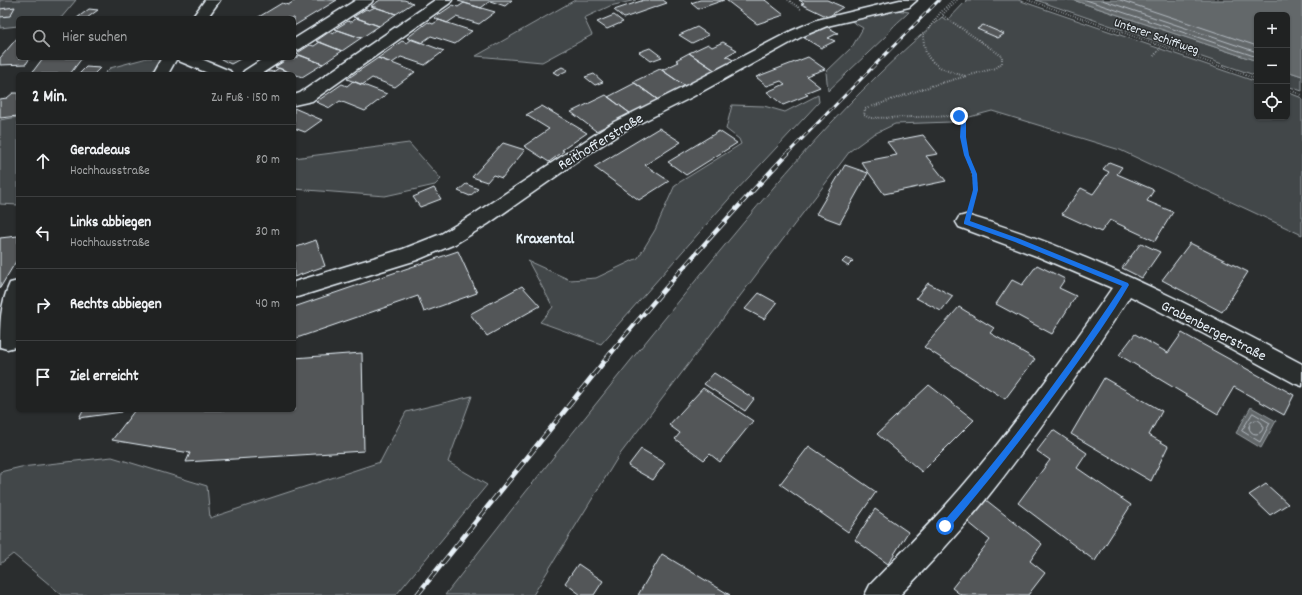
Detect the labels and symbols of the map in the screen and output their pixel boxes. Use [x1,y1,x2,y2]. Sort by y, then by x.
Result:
street label: Unterer Schiffweg [1111,14,1202,61]
route end [950,107,968,125]
street label: Reithofferstraße [554,108,648,177]
district label: Kraxental [516,228,574,251]
street label: Grabenbergerstraße [1157,296,1270,368]
route start [936,517,954,535]

